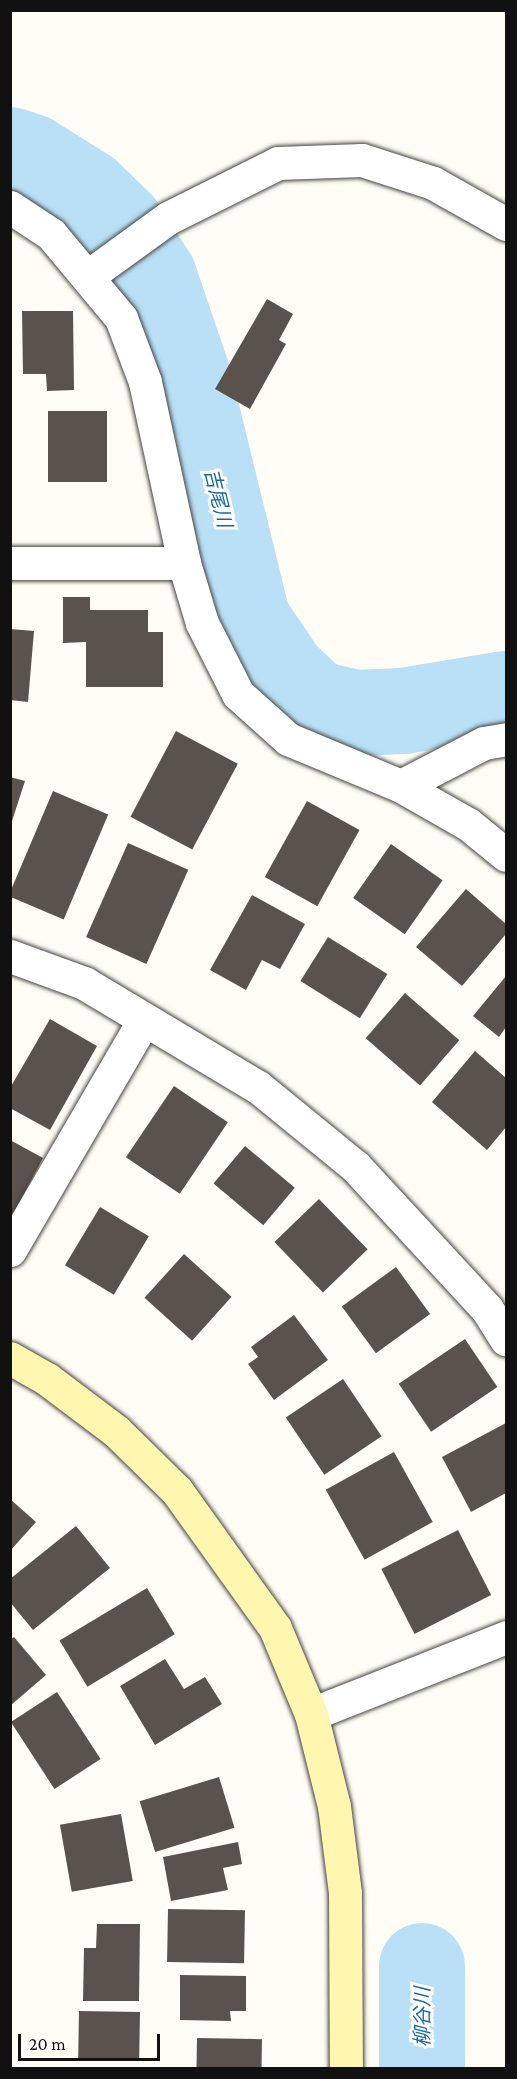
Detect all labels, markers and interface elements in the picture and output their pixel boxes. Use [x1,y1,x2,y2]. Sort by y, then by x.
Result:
water label: 吉尾川 [199,466,237,530]
water label: 柳谷川 [410,1987,434,2047]
scale bar [21,2022,164,2060]
text: 20 m [29,2034,66,2054]

